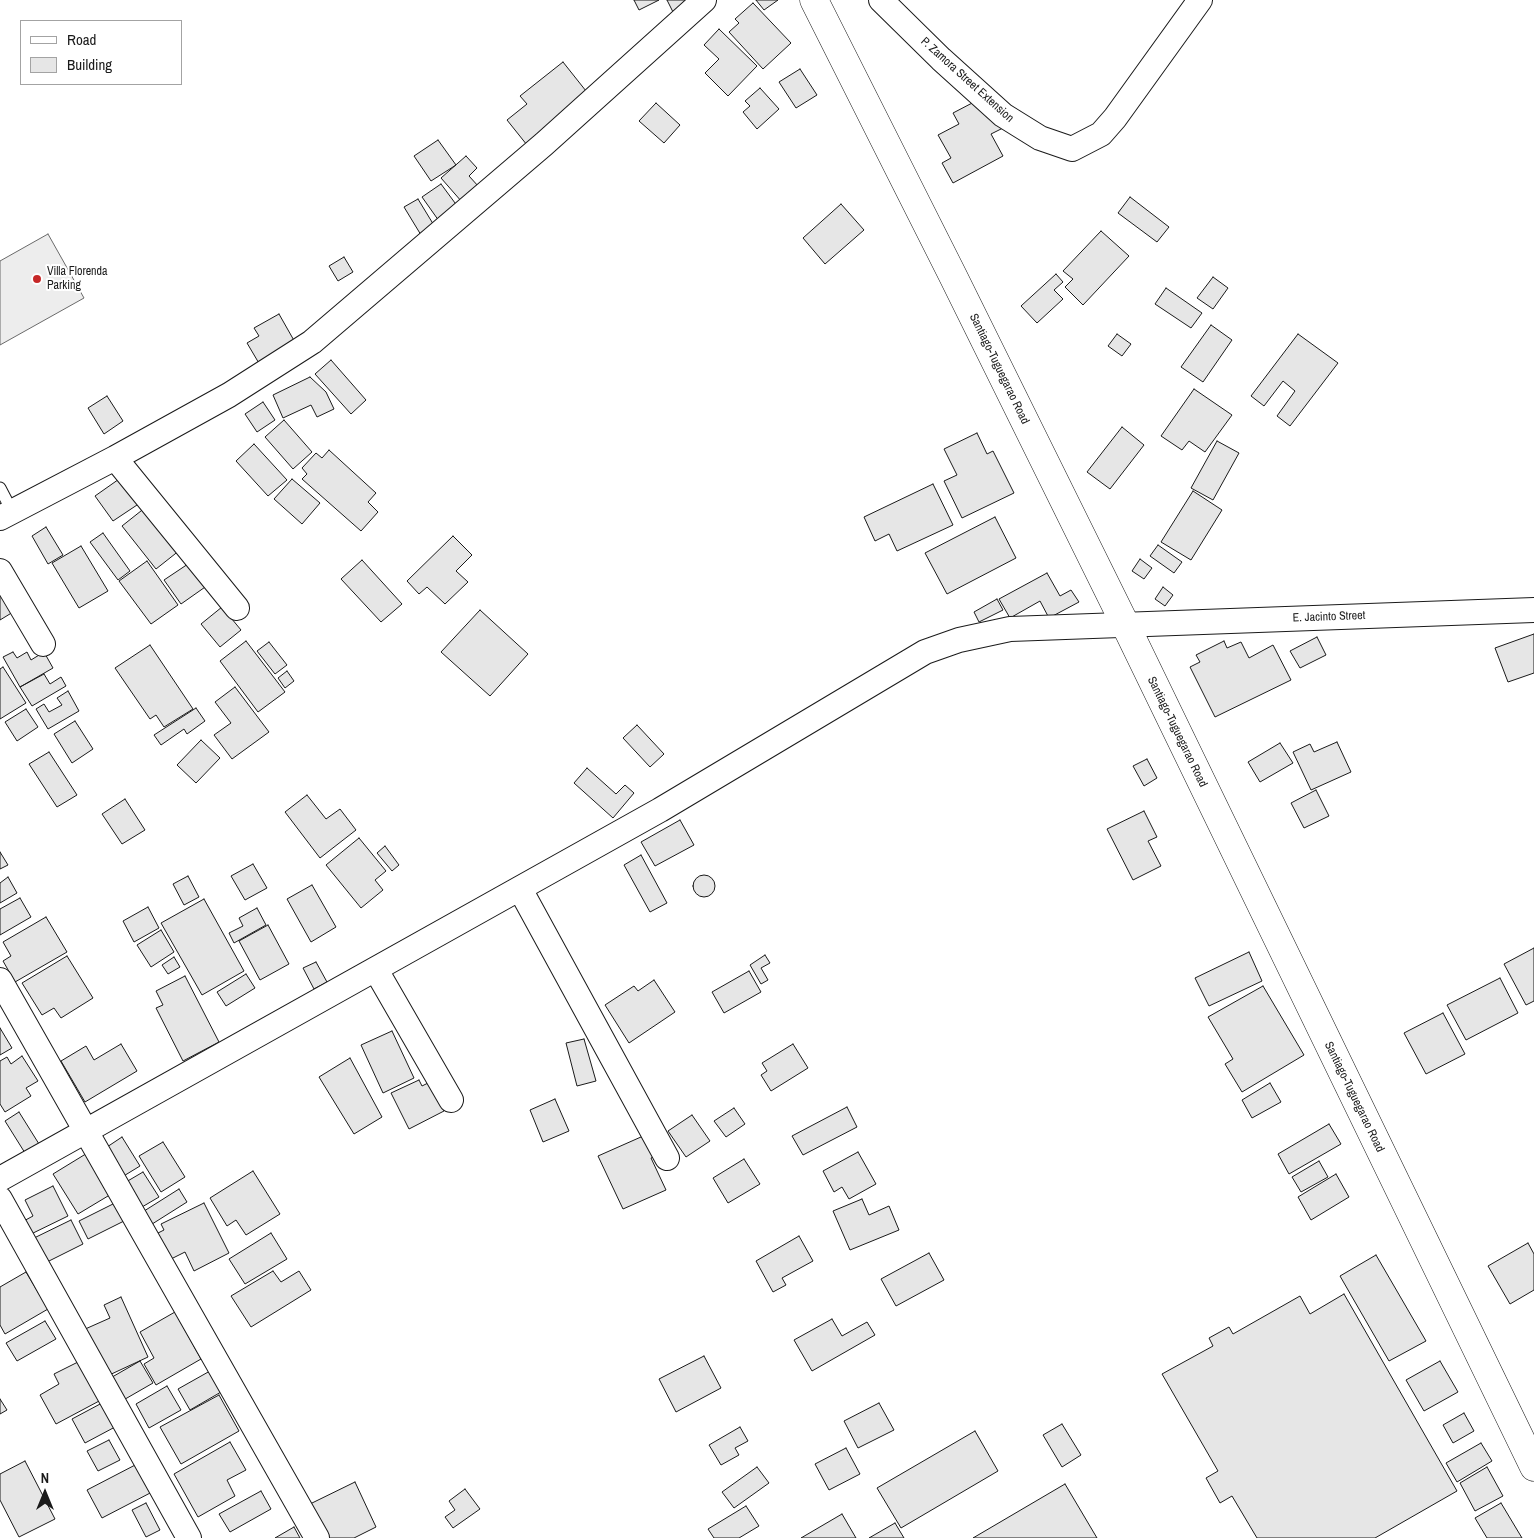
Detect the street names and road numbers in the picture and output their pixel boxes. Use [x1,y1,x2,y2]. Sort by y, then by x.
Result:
street label: P. Zamora Street Extension [918,34,1016,126]
street label: Santiago-Tuguegarao Road [966,311,1032,427]
street label: E. Jacinto Street [1292,609,1366,625]
street label: Santiago-Tuguegarao Road [1144,674,1210,790]
street label: Santiago-Tuguegarao Road [1321,1039,1387,1155]

